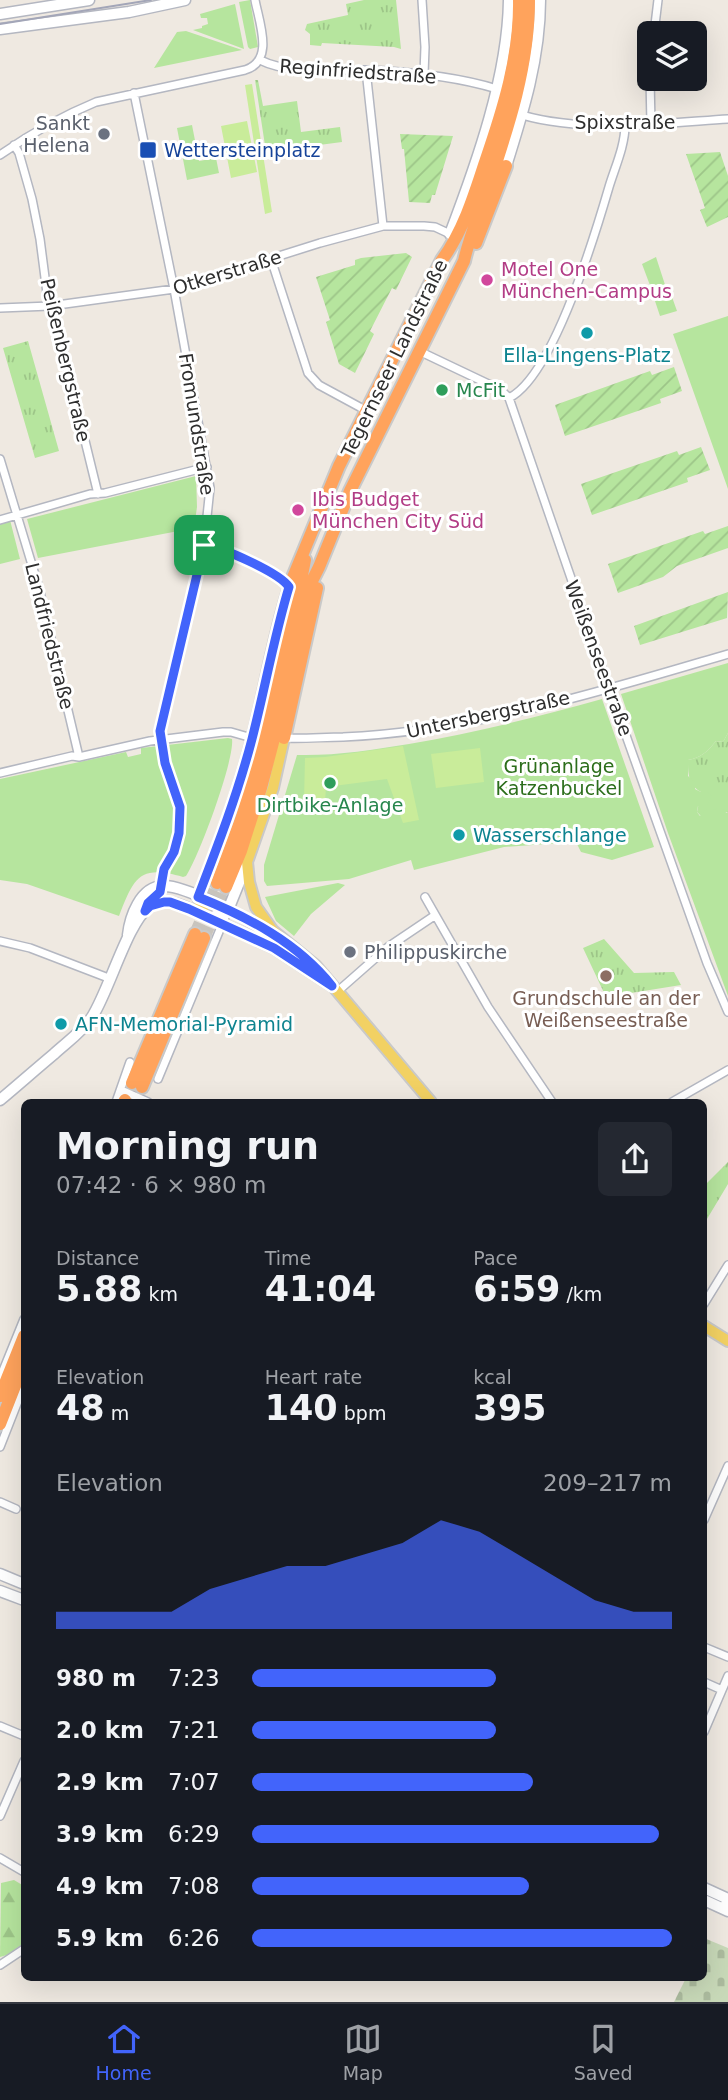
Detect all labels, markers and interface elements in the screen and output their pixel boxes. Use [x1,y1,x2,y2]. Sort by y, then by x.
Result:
map controls [637,21,707,91]
button: layers [637,21,707,91]
street label: Reginfriedstraße [279,55,437,87]
street label: Spixstraße [574,111,676,133]
place label: Sankt Helena [23,112,90,156]
marker: Sankt Helena [96,126,112,142]
place label: Wettersteinplatz [164,139,321,161]
marker: Wettersteinplatz [138,140,158,160]
street label: Otkerstraße [170,245,284,299]
street label: Tegernseer Landstraße [336,256,452,461]
place label: Motel One München-Campus [501,258,672,302]
marker: Motel One München-Campus [479,272,495,288]
street label: Peißenbergstraße [36,276,96,444]
marker: Ella-Lingens-Platz [579,325,595,341]
place label: Ella-Lingens-Platz [503,344,671,366]
street label: Fromundstraße [175,351,219,497]
place label: McFit [456,379,505,401]
marker: McFit [434,382,450,398]
place label: Ibis Budget München City Süd [312,488,484,532]
marker: Ibis Budget München City Süd [290,502,306,518]
pin [174,515,234,575]
icon: arrive [185,526,223,564]
street label: Landfriedstraße [21,560,79,712]
street label: Weißenseestraße [561,577,637,739]
street label: Untersbergstraße [404,686,572,742]
park label: Grünanlage Katzenbuckel [496,755,622,799]
marker: Dirtbike-Anlage [322,775,338,791]
place label: Dirtbike-Anlage [257,794,403,816]
place label: Wasserschlange [473,824,627,846]
marker: Wasserschlange [451,827,467,843]
place label: Philippuskirche [364,941,507,963]
marker: Philippuskirche [342,944,358,960]
marker: Grundschule an der Weißenseestraße [598,968,614,984]
place label: Grundschule an der Weißenseestraße [512,987,700,1031]
place label: AFN-Memorial-Pyramid [75,1013,293,1035]
marker: AFN-Memorial-Pyramid [53,1016,69,1032]
button: share [598,1122,672,1196]
text: Morning run [56,1124,319,1168]
text: 07:42 · 6 × 980 m [56,1172,266,1198]
text: Distance [56,1247,139,1269]
text: Time [265,1247,311,1269]
text: Pace [473,1247,518,1269]
text: 5.88 [56,1269,142,1309]
text: 41:04 [265,1269,376,1309]
text: 6:59 [473,1269,560,1309]
text: km [142,1283,178,1305]
text: /km [560,1283,602,1305]
text: Elevation [56,1366,144,1388]
text: Heart rate [265,1366,362,1388]
text: kcal [473,1366,512,1388]
text: 48 [56,1388,105,1428]
text: 140 [265,1388,338,1428]
text: 395 [473,1388,546,1428]
text: m [105,1402,129,1424]
text: bpm [338,1402,386,1424]
text: Elevation [56,1470,163,1496]
text: 209–217 m [543,1470,672,1496]
text: 980 m [56,1665,136,1691]
text: 7:23 [168,1665,220,1691]
text: 2.0 km [56,1717,144,1743]
text: 7:21 [168,1717,220,1743]
text: 2.9 km [56,1769,144,1795]
text: 7:07 [168,1769,220,1795]
text: 3.9 km [56,1821,144,1847]
text: 6:29 [168,1821,220,1847]
text: 4.9 km [56,1873,144,1899]
text: 7:08 [168,1873,220,1899]
text: 5.9 km [56,1925,144,1951]
text: 6:26 [168,1925,220,1951]
tab: Home [96,2020,152,2084]
tab: Map [343,2020,383,2084]
tab: Saved [574,2020,632,2084]

